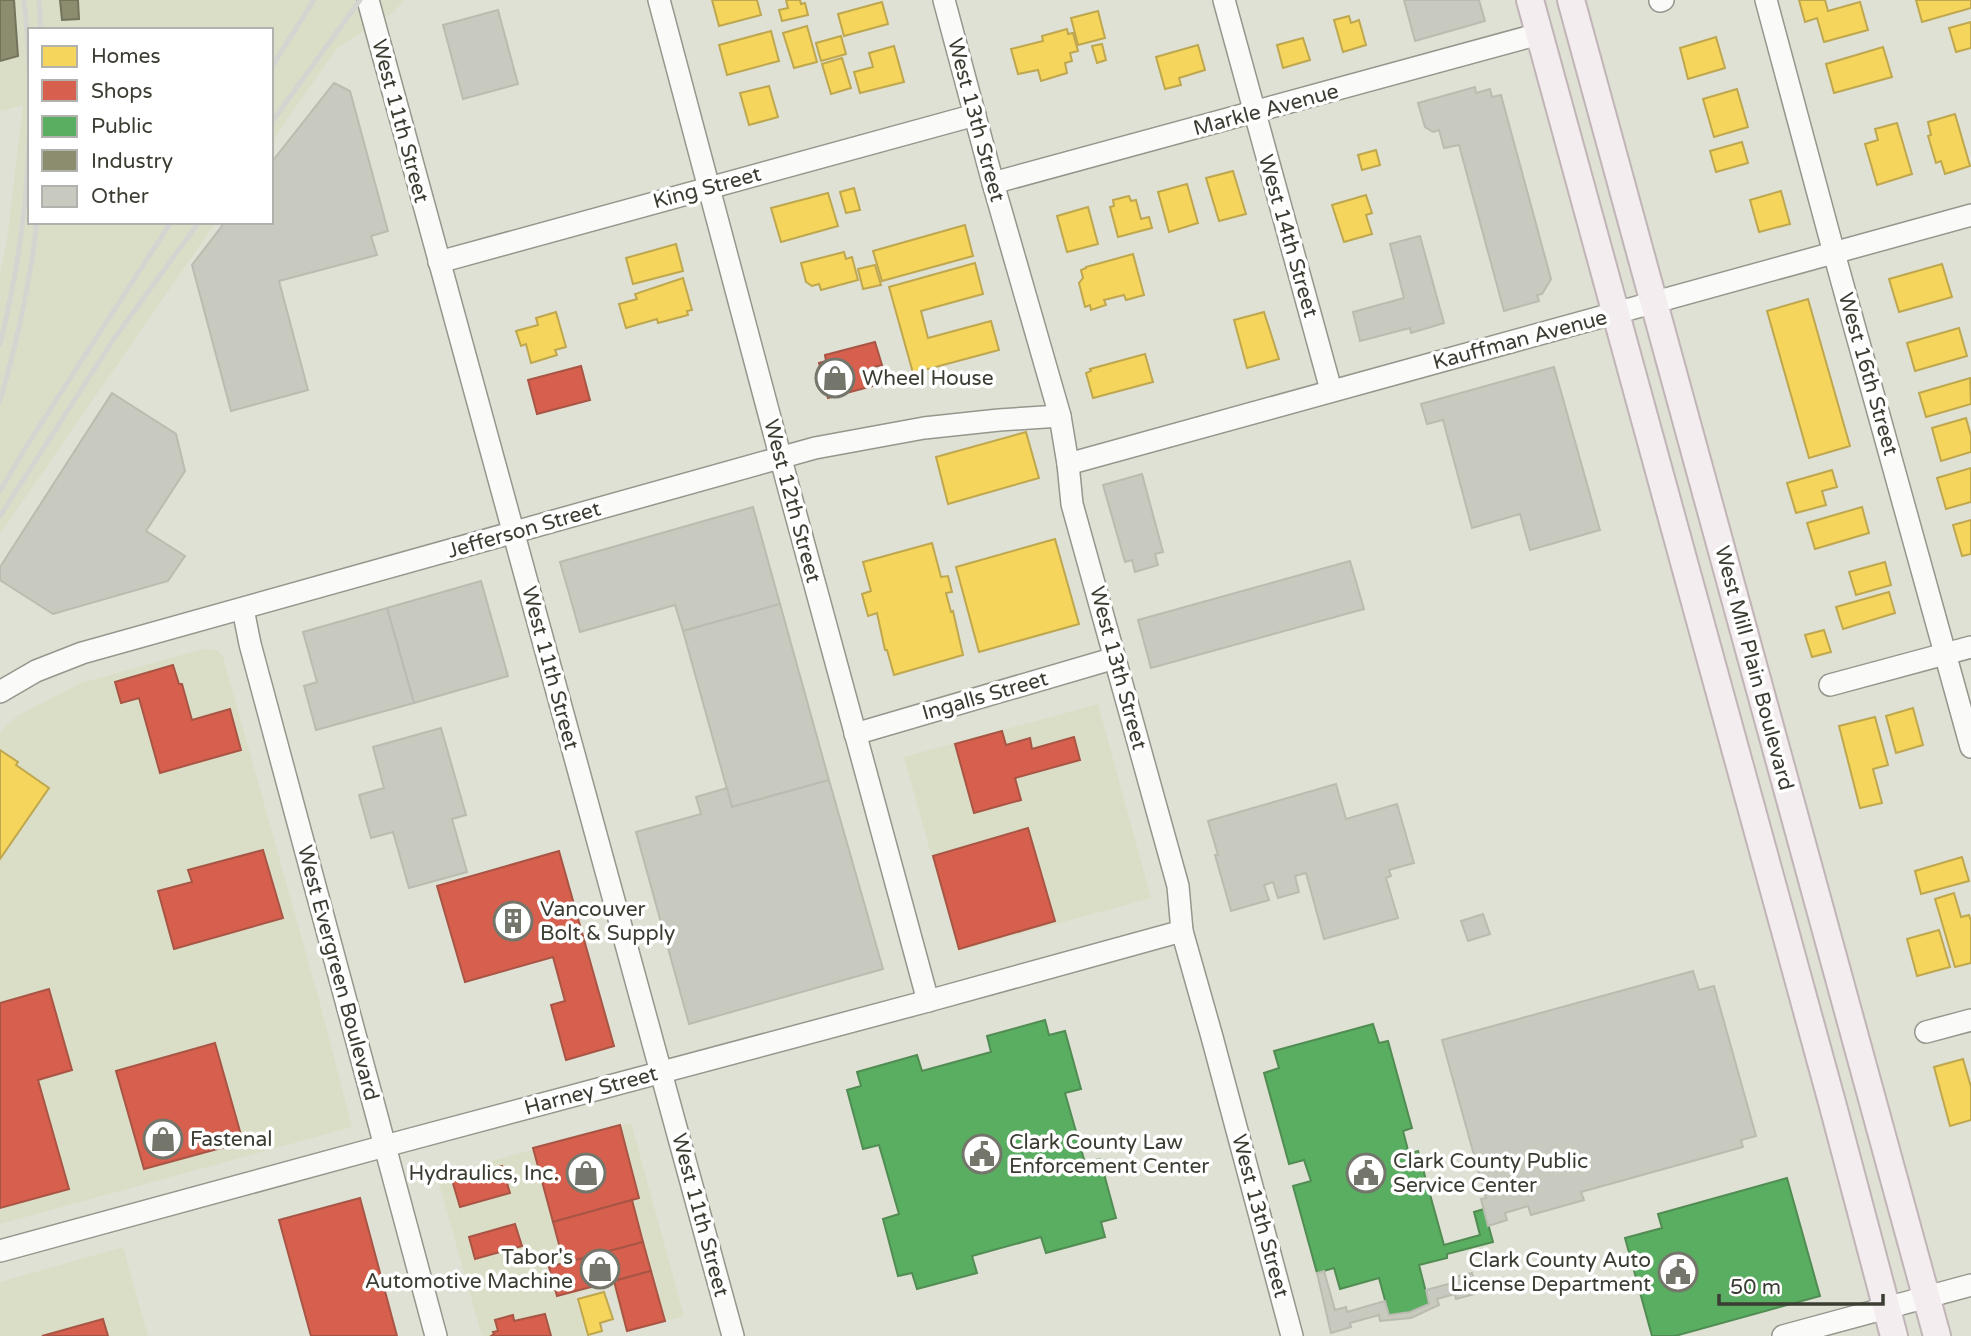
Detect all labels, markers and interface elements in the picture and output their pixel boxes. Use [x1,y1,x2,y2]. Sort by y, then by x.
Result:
legend [28,28,273,224]
street label: West 13th Street [942,35,1010,205]
street label: West 11th Street [366,36,434,206]
text: Homes [91,44,161,69]
text: Shops [91,79,153,104]
street label: Markle Avenue [1191,79,1341,141]
text: Public [91,114,153,139]
text: Industry [91,149,173,174]
street label: West 14th Street [1253,152,1323,320]
street label: King Street [650,162,764,214]
text: Other [91,184,149,209]
street label: West 16th Street [1833,290,1903,458]
street label: Kauffman Avenue [1430,305,1610,375]
shop icon: Wheel House [814,357,856,399]
place label: Wheel House [862,366,994,391]
street label: West 12th Street [758,416,826,586]
street label: Jefferson Street [444,496,604,564]
street label: West Mill Plain Boulevard [1709,543,1799,793]
street label: West 11th Street [516,583,584,753]
street label: West 13th Street [1084,583,1152,753]
street label: Ingalls Street [919,666,1051,726]
street label: West Evergreen Boulevard [292,843,384,1103]
place label: Vancouver Bolt & Supply [540,897,675,946]
building icon: Vancouver Bolt & Supply [492,900,534,942]
street label: Harney Street [522,1061,660,1121]
shop icon: Fastenal [142,1118,184,1160]
place label: Fastenal [190,1127,273,1152]
street label: West 11th Street [666,1130,734,1300]
place label: Clark County Law Enforcement Center [1009,1130,1209,1179]
street label: West 13th Street [1226,1131,1294,1301]
public building icon: Clark County Law Enforcement Center [961,1133,1003,1175]
place label: Clark County Public Service Center [1393,1149,1588,1198]
shop icon: Hydraulics, Inc. [565,1152,607,1194]
public building icon: Clark County Public Service Center [1345,1152,1387,1194]
place label: Hydraulics, Inc. [409,1161,559,1186]
place label: Tabor's Automotive Machine [365,1245,573,1294]
shop icon: Tabor's Automotive Machine [579,1248,621,1290]
place label: Clark County Auto License Department [1450,1248,1651,1297]
public building icon: Clark County Auto License Department [1657,1251,1699,1293]
scale bar [1719,1262,1884,1306]
text: 50 m [1730,1275,1781,1300]

